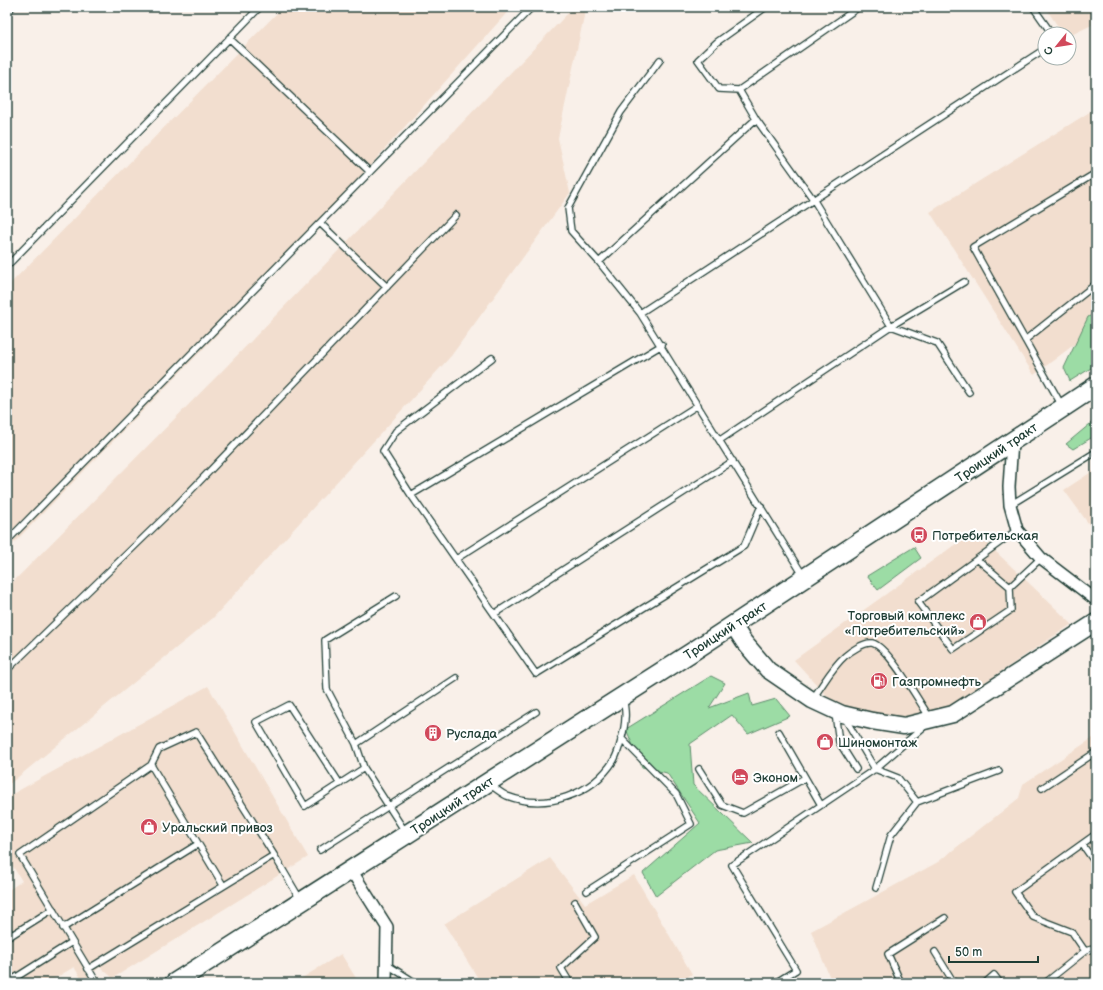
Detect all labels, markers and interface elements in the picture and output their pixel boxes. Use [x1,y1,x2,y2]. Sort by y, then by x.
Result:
north arrow [1037,26,1077,66]
text: С [1041,44,1056,57]
street label: Троицкий тракт [952,419,1041,486]
bus stop icon: Потребительская [909,525,929,545]
place label: Потребительская [932,528,1038,544]
street label: Троицкий тракт [681,598,770,664]
place label: Торговый комплекс «Потребительский» [845,608,966,639]
shop icon: Торговый комплекс «Потребительский» [968,612,988,632]
fuel station icon: Газпромнефть [869,671,889,691]
place label: Газпромнефть [892,674,982,690]
building icon: Руслада [423,723,443,743]
place label: Руслада [446,726,498,742]
shop icon: Шиномонтаж [815,732,835,752]
place label: Шиномонтаж [838,735,918,751]
hotel icon: Эконом [730,767,750,787]
place label: Эконом [753,770,798,786]
street label: Троицкий тракт [408,773,497,839]
shop icon: Уральский привоз [139,817,159,837]
place label: Уральский привоз [162,820,273,836]
scale bar [949,938,1038,964]
text: 50 m [955,945,982,960]

